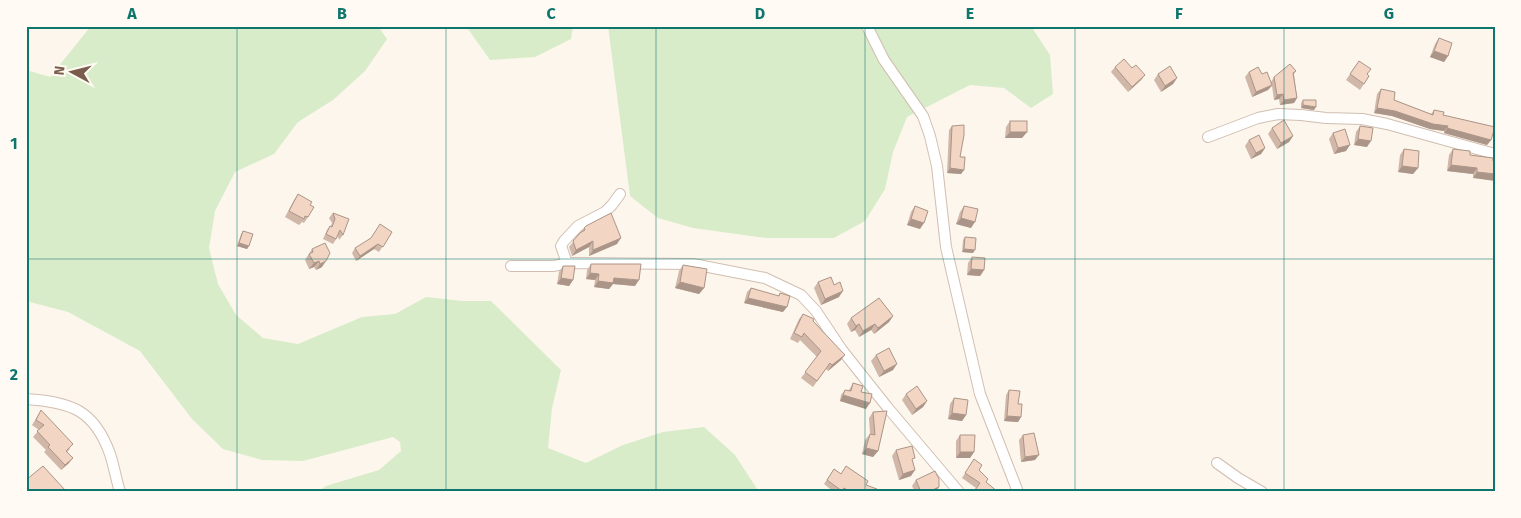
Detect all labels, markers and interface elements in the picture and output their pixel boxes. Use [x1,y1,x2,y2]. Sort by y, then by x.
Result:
text: A [126,4,137,23]
text: B [337,4,347,23]
text: C [546,4,556,23]
text: D [755,4,765,23]
text: E [966,4,974,23]
text: F [1175,4,1183,23]
text: G [1384,4,1394,23]
north arrow [48,48,98,98]
text: N [51,65,69,76]
text: 1 [10,134,18,153]
text: 2 [10,365,18,384]

